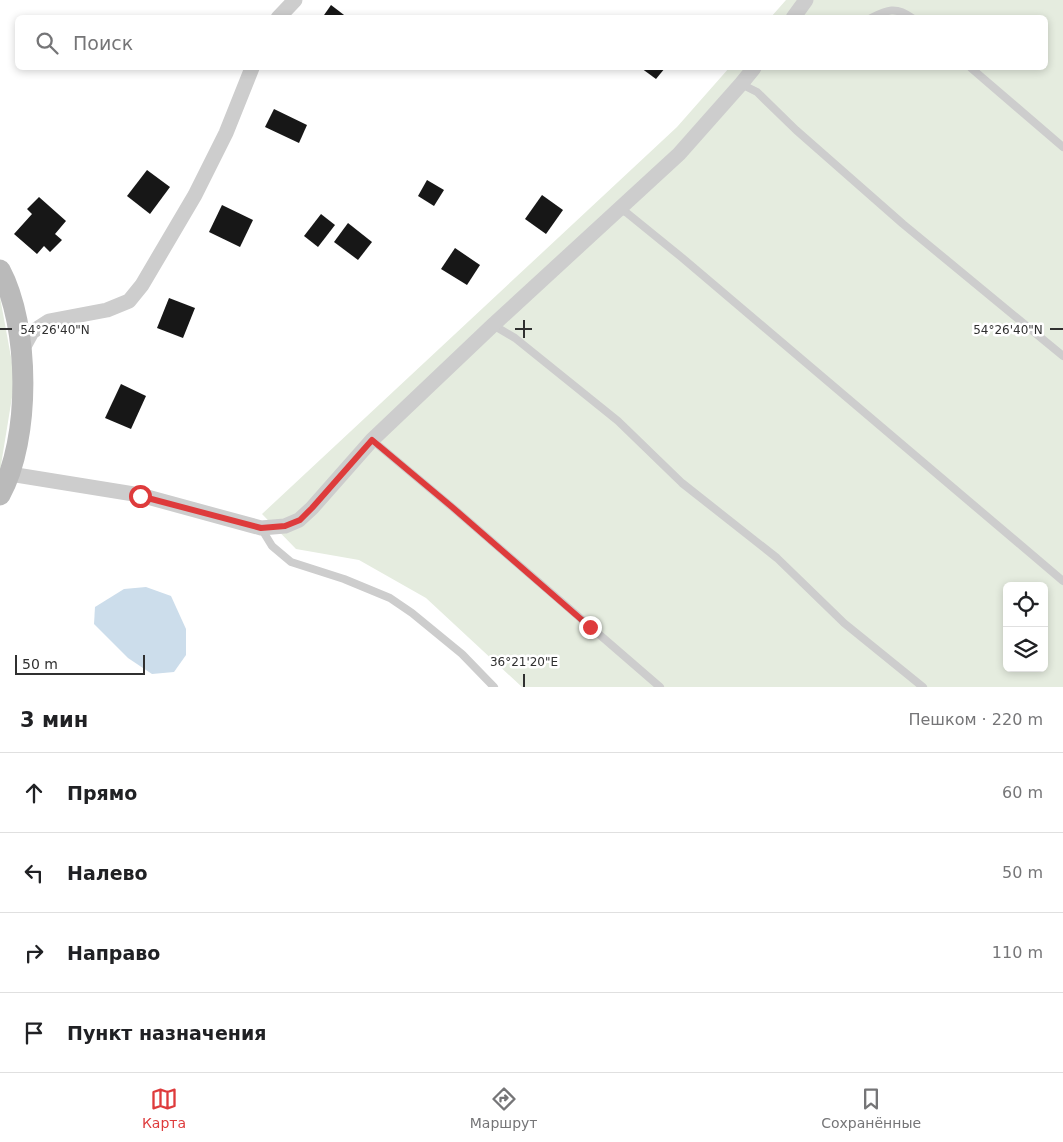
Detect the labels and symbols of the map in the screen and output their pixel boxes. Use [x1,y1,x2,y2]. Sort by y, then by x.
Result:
text: 54°26'40"N [20,323,90,337]
text: 54°26'40"N [973,323,1043,337]
route start [129,485,152,508]
route end [579,616,602,639]
scale bar [15,652,145,675]
text: 36°21'20"E [490,655,558,669]

